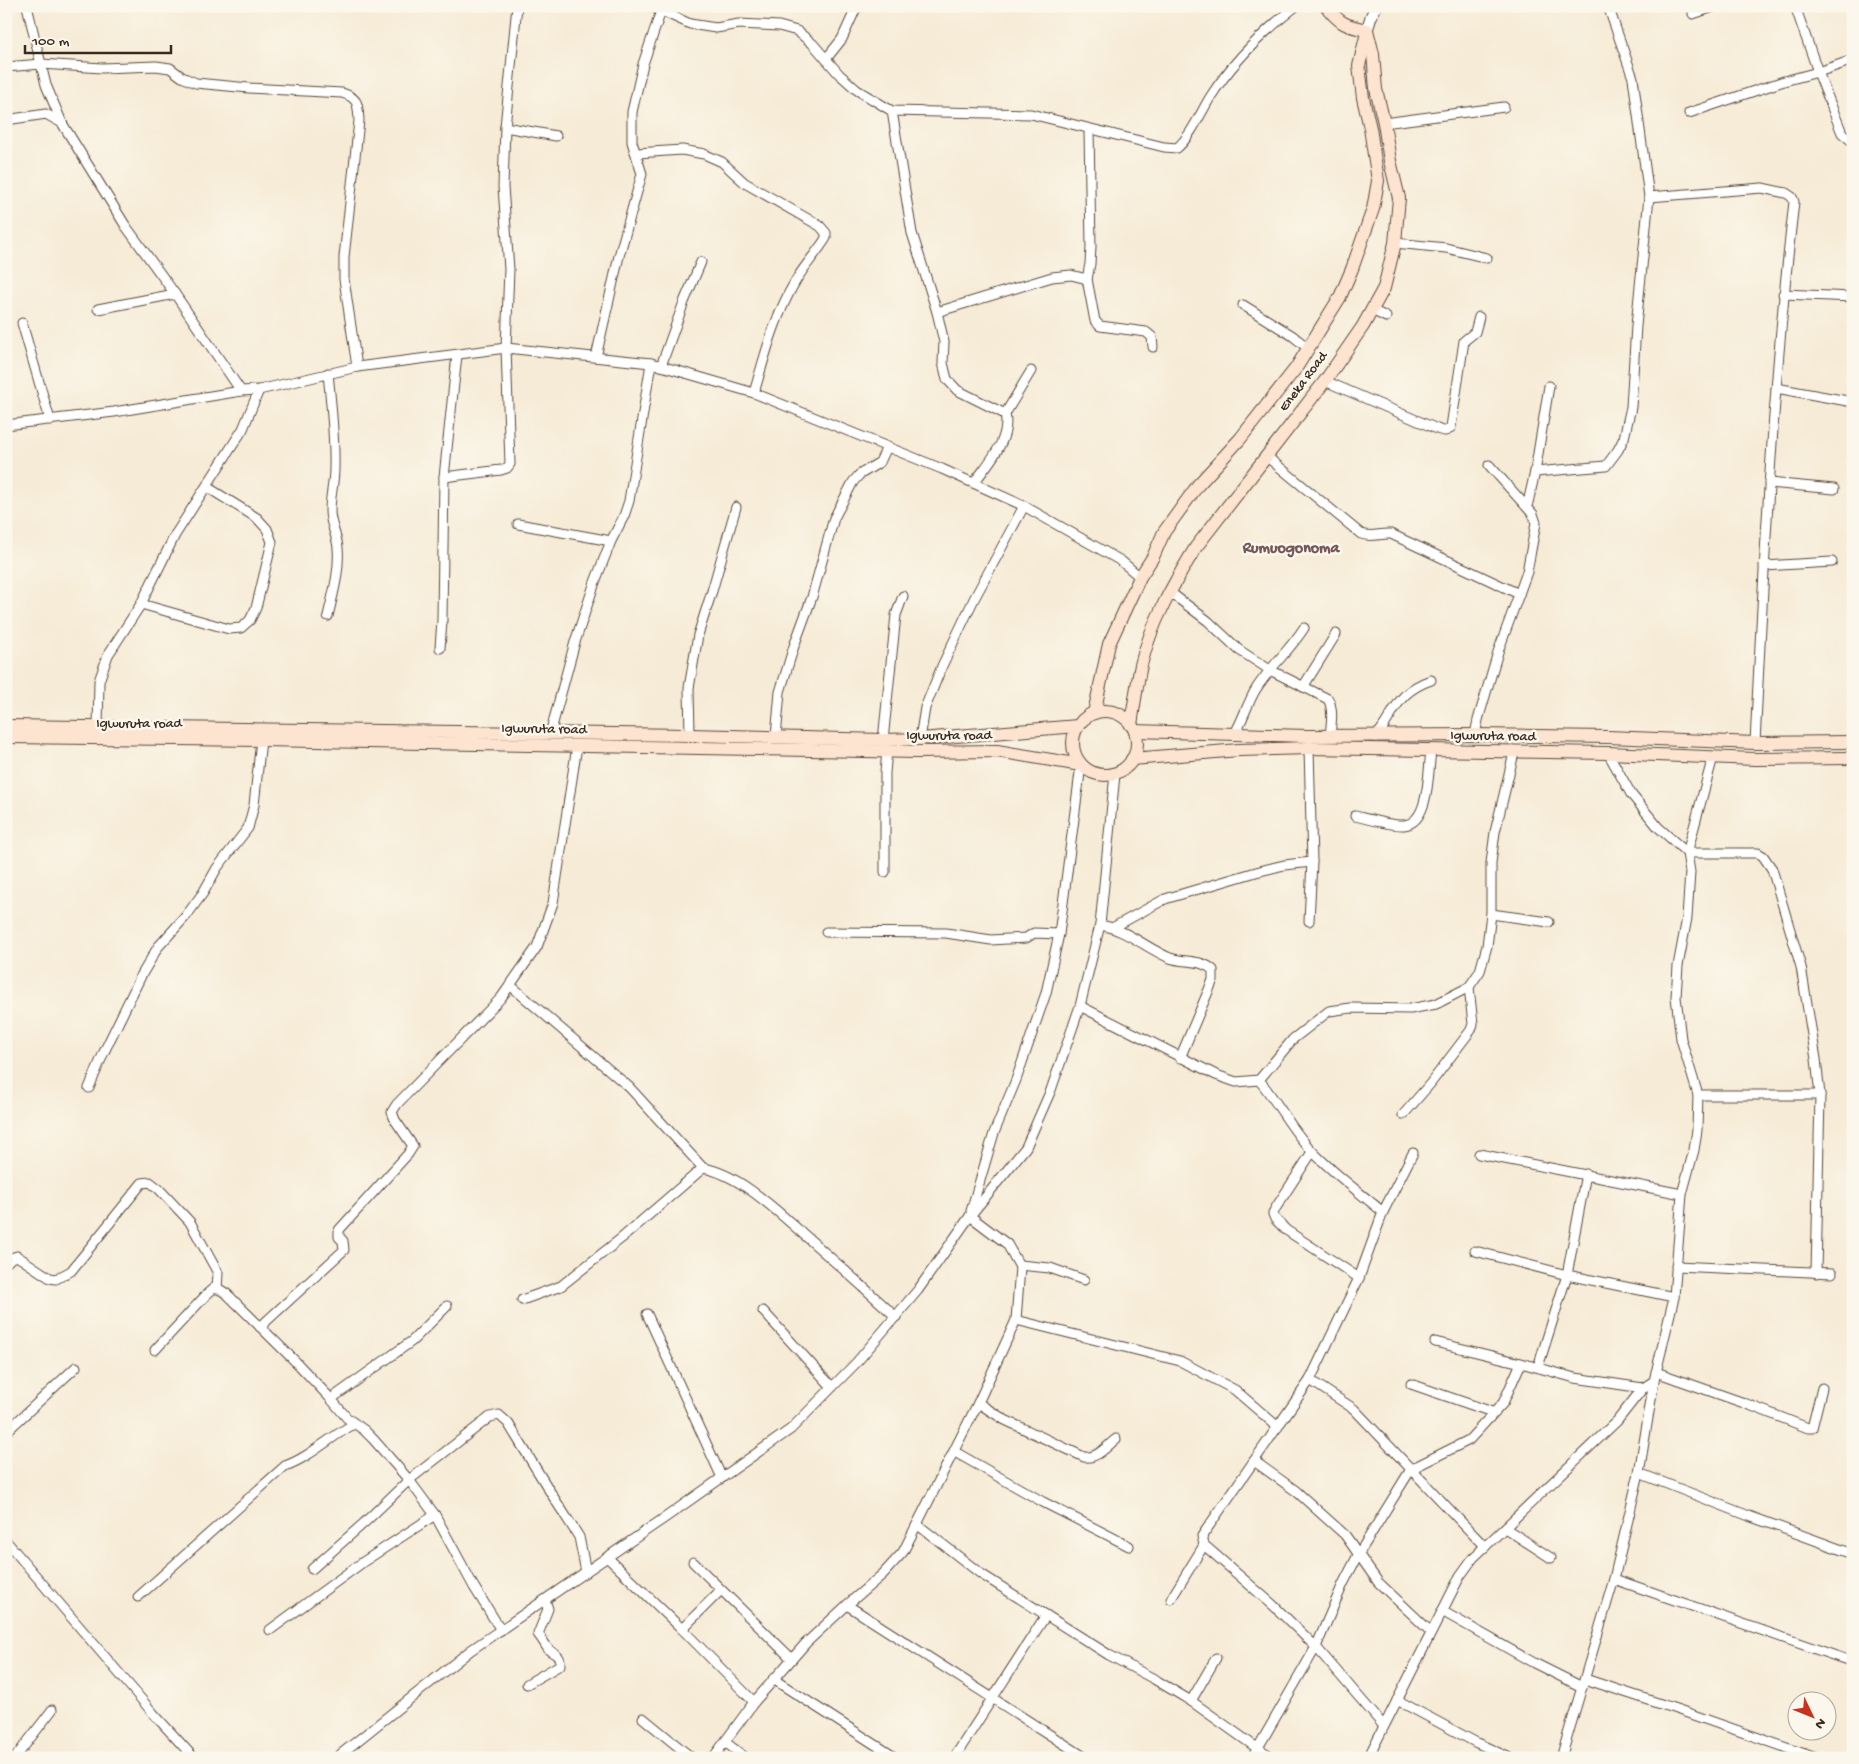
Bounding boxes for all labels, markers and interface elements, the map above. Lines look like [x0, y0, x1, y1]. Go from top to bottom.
scale bar [25, 22, 171, 54]
text: 100 m [31, 33, 70, 51]
street label: Eneka Road [1276, 347, 1333, 415]
district label: Rumuogonoma [1242, 540, 1340, 559]
street label: Igwuruta road [96, 716, 183, 733]
street label: Igwuruta road [501, 721, 589, 739]
street label: Igwuruta road [906, 728, 993, 745]
street label: Igwuruta road [1450, 728, 1538, 746]
north arrow [1786, 1692, 1836, 1742]
text: N [1810, 1714, 1829, 1732]

